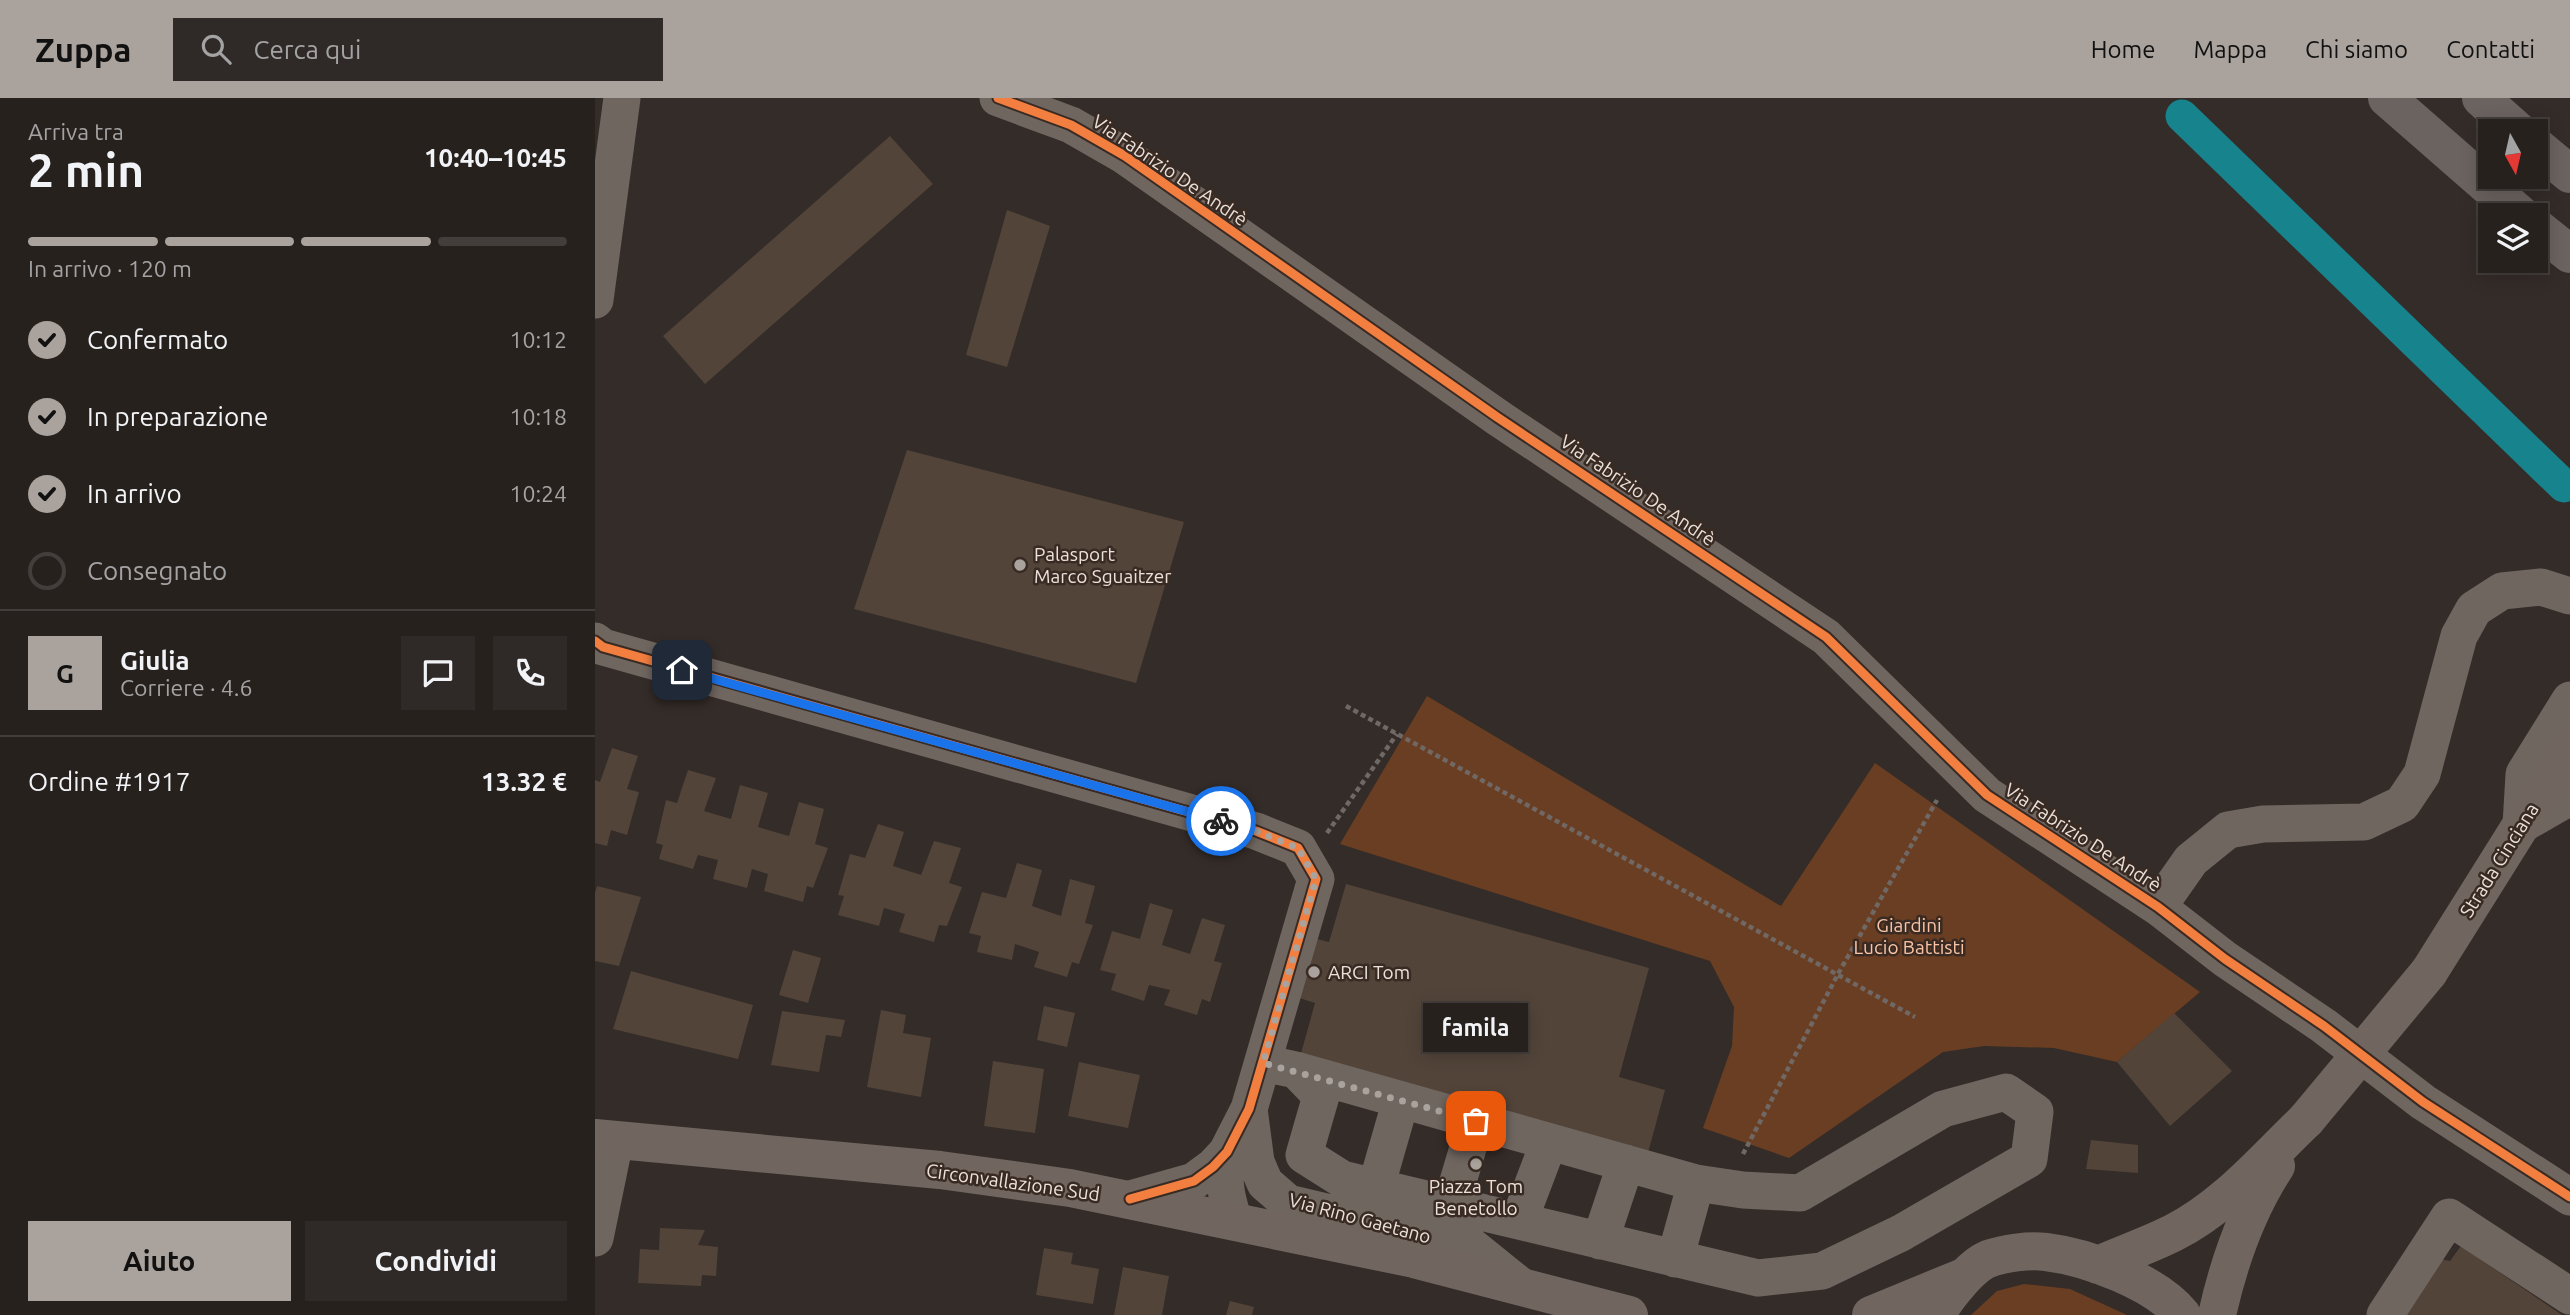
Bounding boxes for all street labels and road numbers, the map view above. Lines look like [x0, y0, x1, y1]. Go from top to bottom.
street label: Via Fabrizio De Andrè [1088, 110, 1252, 230]
street label: Via Fabrizio De Andrè [1556, 430, 1720, 550]
street label: Via Fabrizio De Andrè [2000, 778, 2166, 896]
street label: Strada Cinciana [2455, 799, 2543, 921]
street label: Circonvallazione Sud [925, 1159, 1101, 1205]
street label: Via Rino Gaetano [1287, 1188, 1433, 1248]

